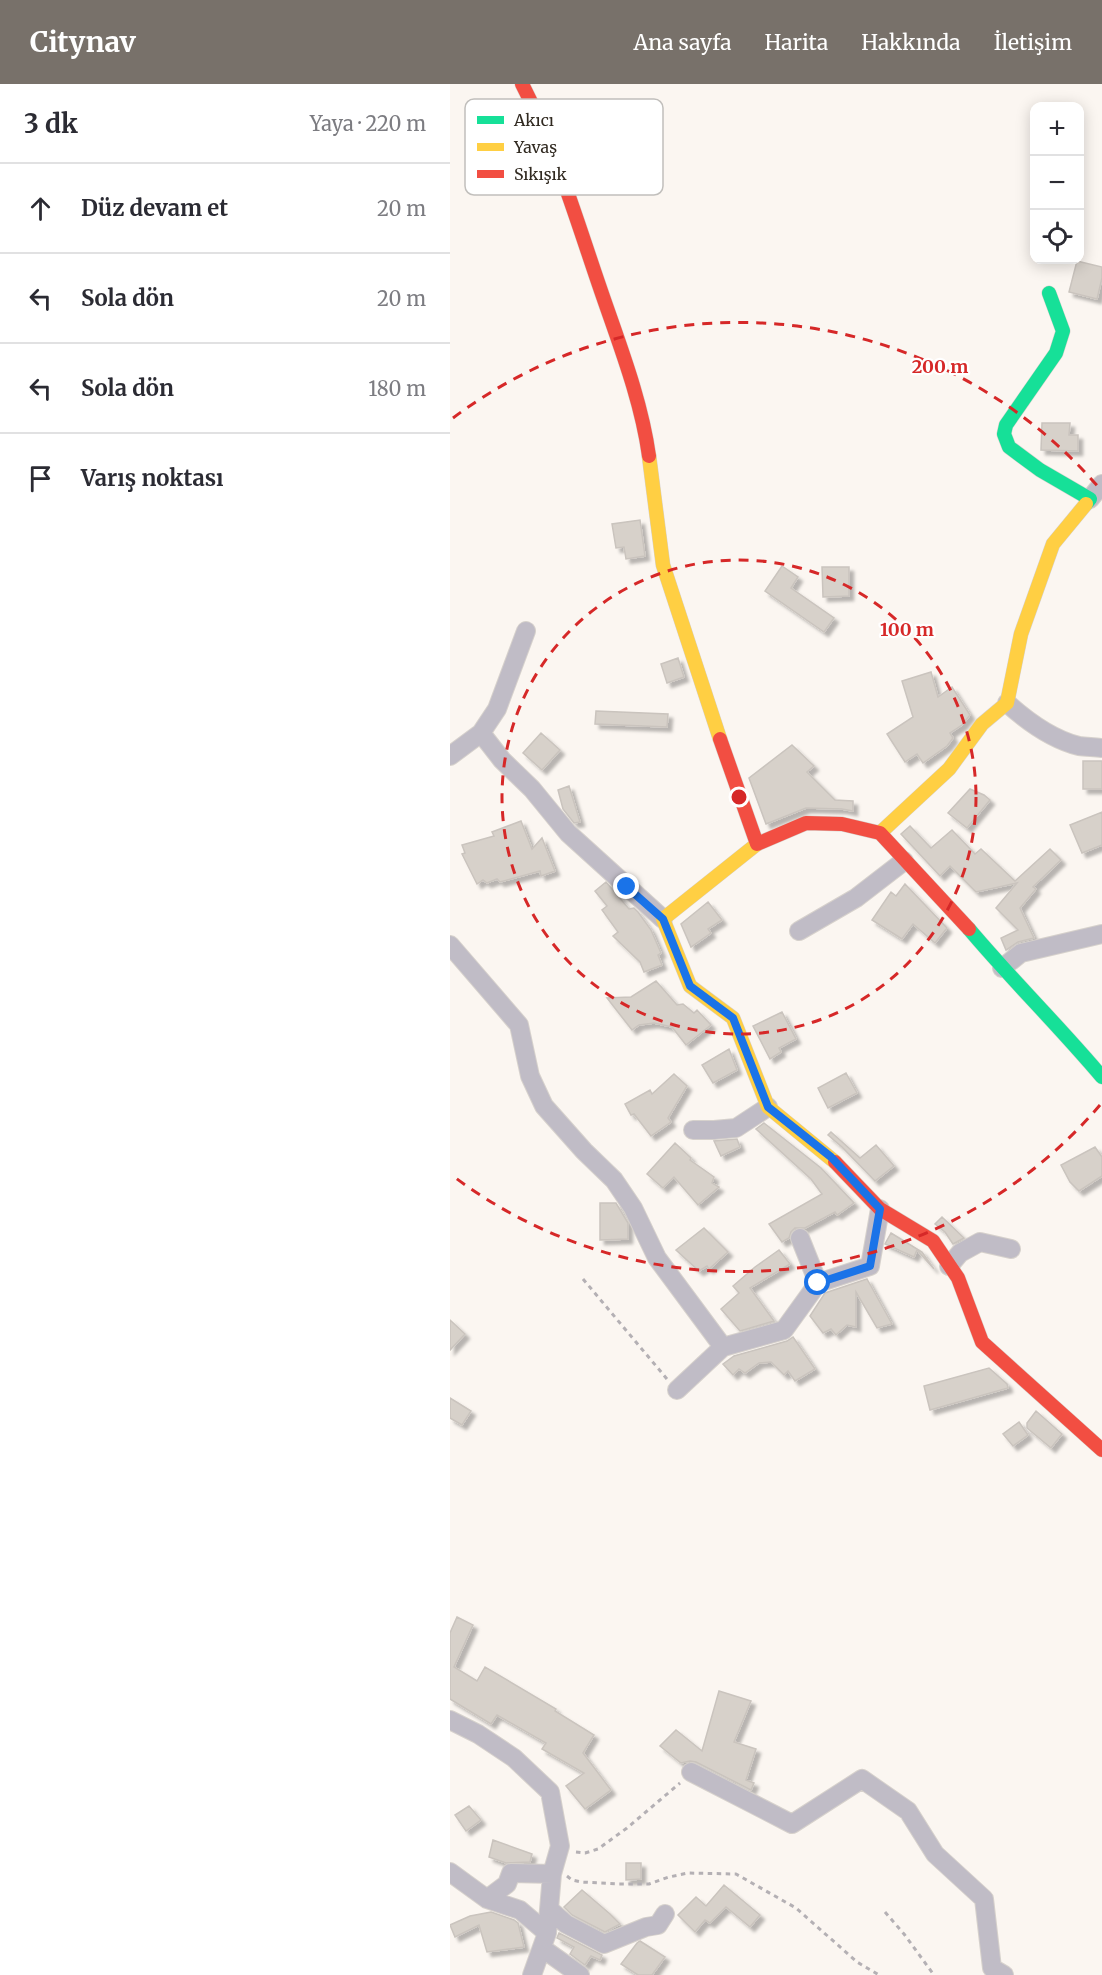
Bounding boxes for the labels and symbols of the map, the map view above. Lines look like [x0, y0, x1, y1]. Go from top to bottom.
legend [465, 99, 663, 195]
text: Akıcı [513, 110, 554, 130]
text: Yavaş [513, 137, 557, 157]
text: Sıkışık [514, 164, 568, 184]
text: 200 m [912, 355, 968, 378]
text: 100 m [880, 618, 934, 641]
centre of rings [729, 787, 749, 807]
route end [613, 873, 639, 899]
route start [804, 1269, 830, 1295]

